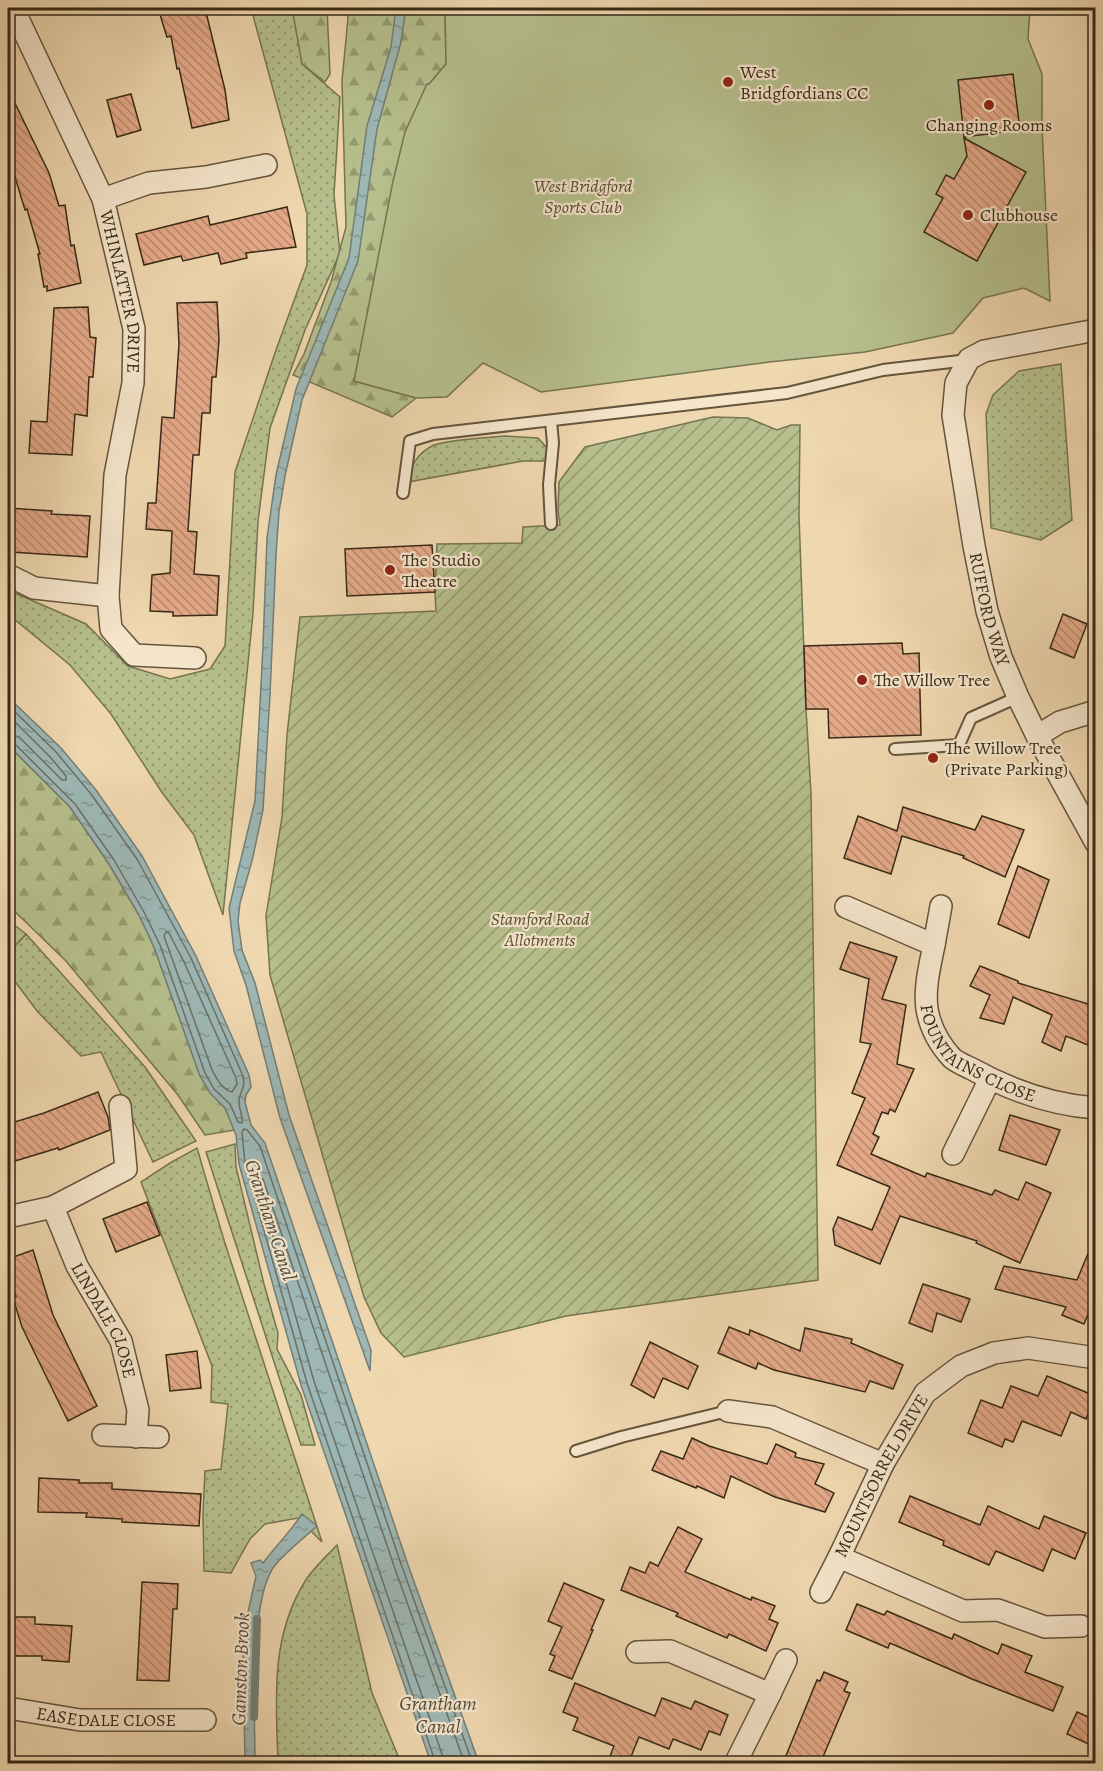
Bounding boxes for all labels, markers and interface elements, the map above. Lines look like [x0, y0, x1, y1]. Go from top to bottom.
place label: West Bridgfordians CC [739, 60, 868, 105]
marker: West Bridgfordians CC [721, 75, 735, 89]
marker: Changing Rooms [982, 98, 996, 112]
place label: Changing Rooms [926, 113, 1052, 137]
park label: West Bridgford Sports Club [534, 174, 633, 219]
place label: Clubhouse [980, 203, 1058, 227]
street label: WHINLATTER DRIVE [94, 207, 147, 374]
marker: Clubhouse [961, 208, 975, 222]
place label: The Studio Theatre [402, 548, 480, 593]
street label: RUFFORD WAY [964, 550, 1016, 671]
marker: The Studio Theatre [383, 563, 397, 577]
place label: The Willow Tree [874, 668, 990, 692]
marker: The Willow Tree [855, 673, 869, 687]
place label: The Willow Tree (Private Parking) [945, 736, 1068, 781]
marker: The Willow Tree (Private Parking) [926, 751, 940, 765]
park label: Stamford Road Allotments [491, 907, 590, 952]
street label: FOUNTAINS CLOSE [914, 1003, 1039, 1108]
water label: Grantham Canal [238, 1156, 303, 1284]
street label: LINDALE CLOSE [65, 1258, 142, 1381]
street label: MOUNTSORREL DRIVE [829, 1389, 934, 1561]
water label: Gamston Brook [225, 1612, 256, 1726]
water label: Grantham Canal [399, 1690, 477, 1740]
street label: EASEDALE CLOSE [34, 1701, 176, 1732]

